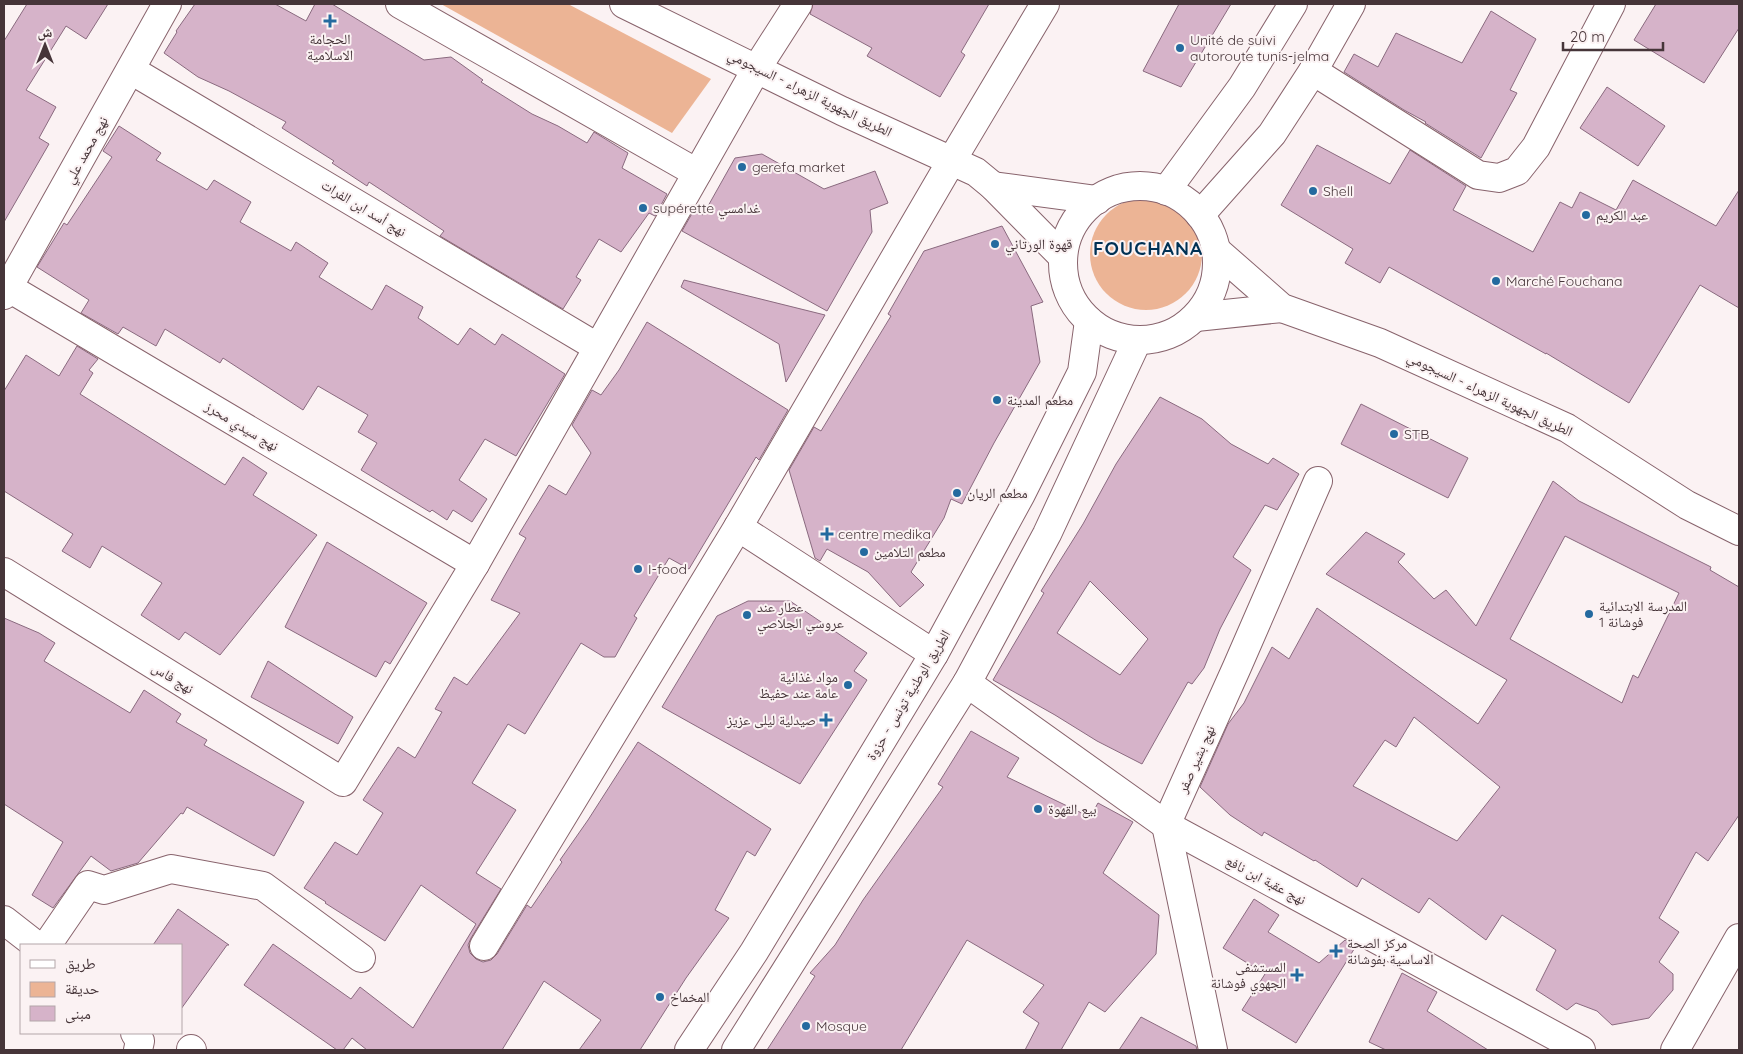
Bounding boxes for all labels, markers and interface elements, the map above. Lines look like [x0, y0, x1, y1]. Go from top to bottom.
marker: الحجامة الاسلامية [323, 14, 337, 28]
north arrow [20, 20, 70, 70]
scale bar [1563, 20, 1663, 52]
text: ش [38, 23, 53, 41]
text: 20 m [1570, 27, 1605, 46]
place label: الحجامة الاسلامية [307, 30, 353, 64]
place label: Unité de suivi autoroute tunis-jelma [1190, 31, 1329, 65]
marker: Unité de suivi autoroute tunis-jelma [1174, 42, 1186, 54]
street label: الطريق الجهوية الزهراء - السيجومي [724, 45, 895, 143]
street label: نهج محمد علي [60, 113, 114, 188]
place label: gerefa market [752, 158, 845, 176]
marker: gerefa market [736, 161, 748, 173]
street label: نهج أسد ابن الفرات [318, 176, 410, 241]
place label: Shell [1323, 182, 1353, 200]
marker: Shell [1307, 185, 1319, 197]
place label: supérette غدامسي [653, 199, 760, 220]
marker: supérette غدامسي [637, 202, 649, 214]
place label: عبد الكريم [1596, 206, 1648, 225]
marker: عبد الكريم [1580, 209, 1592, 221]
place label: قهوة الورتاني [1005, 235, 1072, 256]
district label: FOUCHANA [1093, 236, 1203, 260]
marker: قهوة الورتاني [989, 238, 1001, 250]
place label: Marché Fouchana [1506, 272, 1622, 290]
marker: Marché Fouchana [1490, 275, 1502, 287]
street label: الطريق الجهوية الزهراء - السيجومي [1403, 348, 1576, 443]
place label: مطعم المدينة [1007, 391, 1073, 410]
marker: مطعم المدينة [991, 394, 1003, 406]
street label: نهج سيدي محرز [200, 397, 282, 457]
place label: STB [1404, 425, 1429, 443]
marker: STB [1388, 428, 1400, 440]
place label: مطعم الريان [967, 484, 1028, 503]
marker: مطعم الريان [951, 487, 963, 499]
place label: centre medika [838, 525, 931, 543]
marker: centre medika [820, 527, 834, 541]
place label: مطعم التلامين [874, 543, 946, 562]
marker: مطعم التلامين [858, 546, 870, 558]
place label: I-food [648, 560, 687, 578]
marker: I-food [632, 563, 644, 575]
place label: المدرسة الابتدائية فوشانة 1 [1599, 597, 1687, 631]
place label: عطار عند عروسي الجلاصي [757, 598, 844, 635]
marker: المدرسة الابتدائية فوشانة 1 [1583, 608, 1595, 620]
marker: عطار عند عروسي الجلاصي [741, 609, 753, 621]
street label: الطريق الوطنية تونس - حزوة [862, 626, 955, 764]
street label: نهج فاس [148, 658, 197, 699]
place label: مواد غذائية عامة عند حفيظ [759, 668, 838, 702]
marker: مواد غذائية عامة عند حفيظ [842, 679, 854, 691]
place label: صيدلية ليلى عزيز [726, 711, 816, 729]
marker: صيدلية ليلى عزيز [820, 714, 832, 726]
street label: نهج بشير صفر [1173, 722, 1220, 797]
place label: بيع القهوة [1048, 800, 1097, 819]
marker: بيع القهوة [1032, 803, 1044, 815]
street label: نهج عقبة ابن نافع [1222, 851, 1309, 910]
place label: مركز الصحة الاساسية بفوشانة [1347, 934, 1434, 968]
legend [20, 944, 182, 1034]
marker: مركز الصحة الاساسية بفوشانة [1329, 944, 1343, 958]
text: طريق [65, 954, 96, 974]
place label: المستشفى الجهوي فوشانة [1211, 958, 1286, 995]
marker: المستشفى الجهوي فوشانة [1290, 968, 1304, 982]
text: حديقة [65, 979, 100, 998]
place label: المخماخ [670, 988, 710, 1007]
marker: المخماخ [654, 991, 666, 1003]
text: مبنى [65, 1004, 91, 1024]
place label: Mosque [816, 1017, 867, 1035]
marker: Mosque [800, 1020, 812, 1032]

